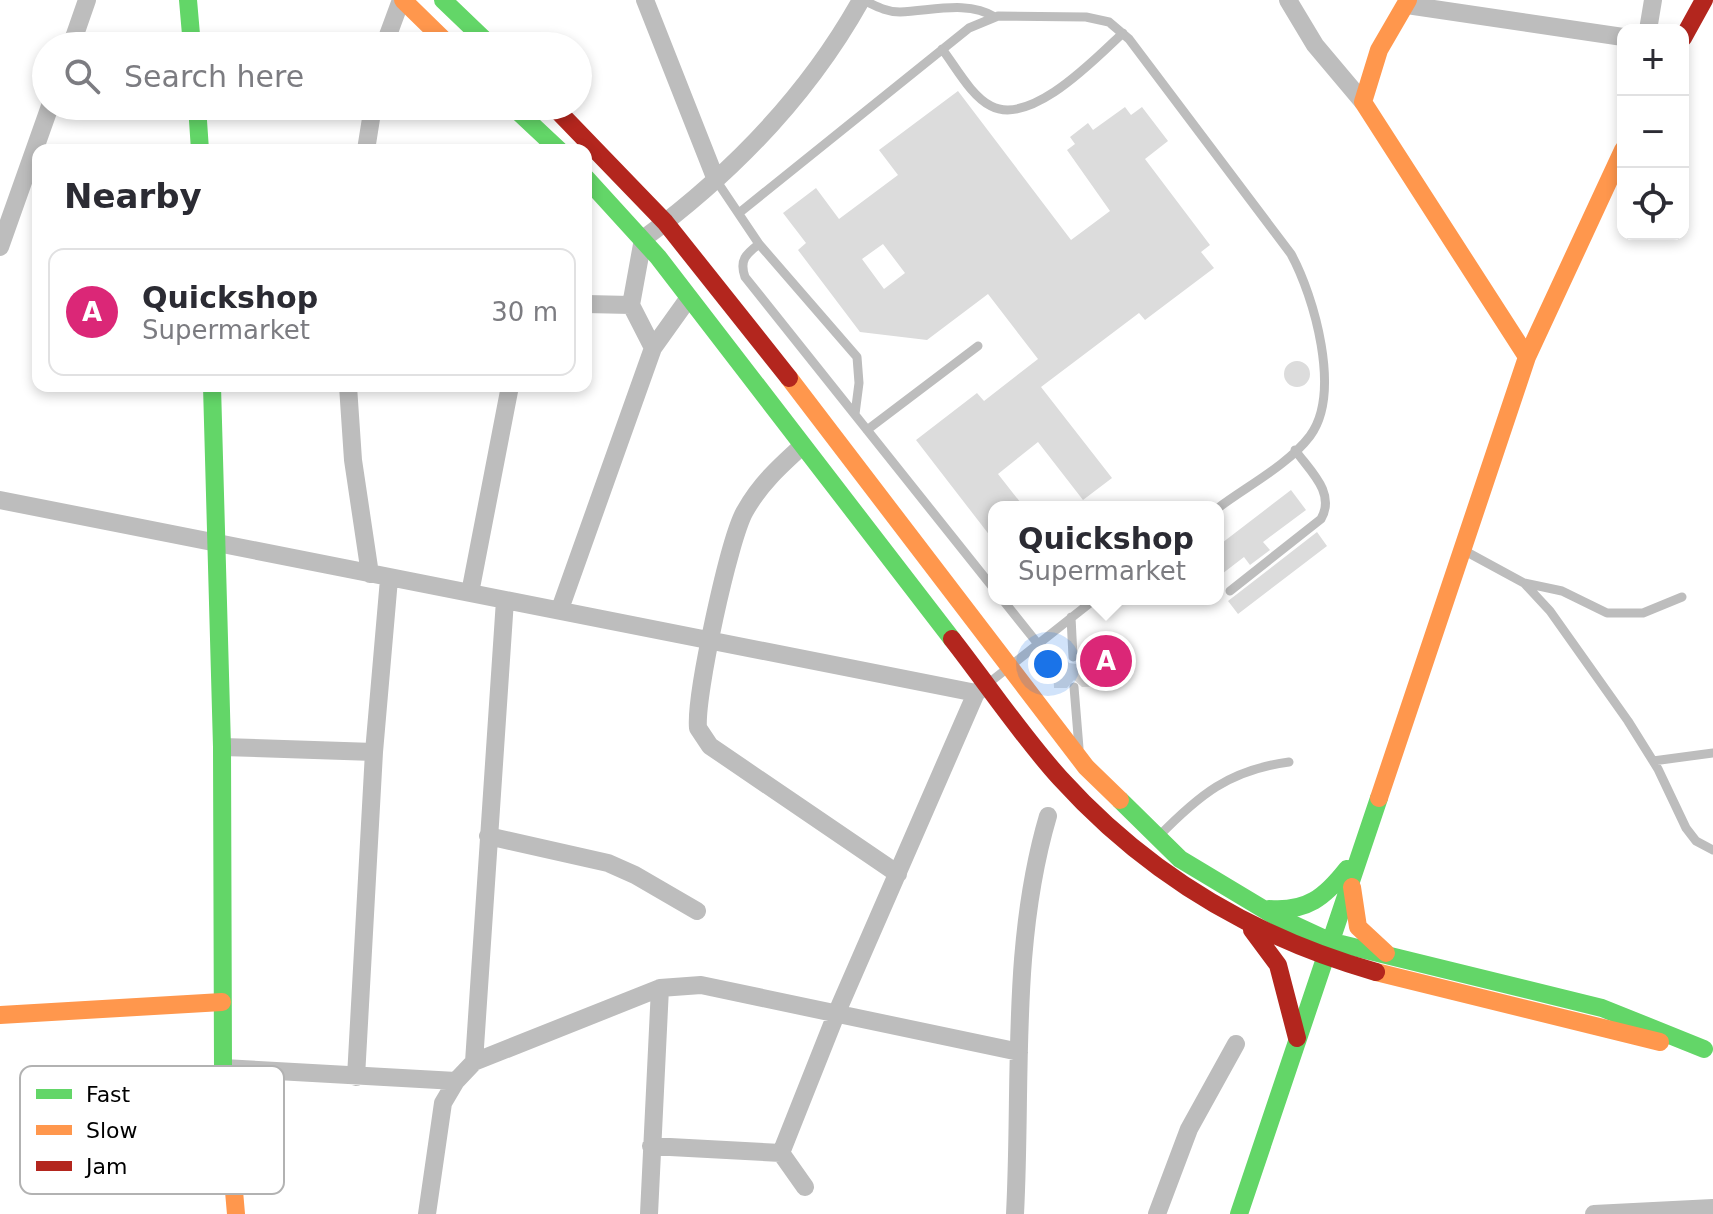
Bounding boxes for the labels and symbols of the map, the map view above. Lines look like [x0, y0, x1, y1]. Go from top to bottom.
pin: A [1080, 631, 1132, 691]
your location [1028, 644, 1068, 684]
legend [20, 1066, 284, 1194]
text: Fast [86, 1082, 131, 1107]
text: Slow [86, 1118, 138, 1143]
text: Jam [84, 1154, 127, 1179]

